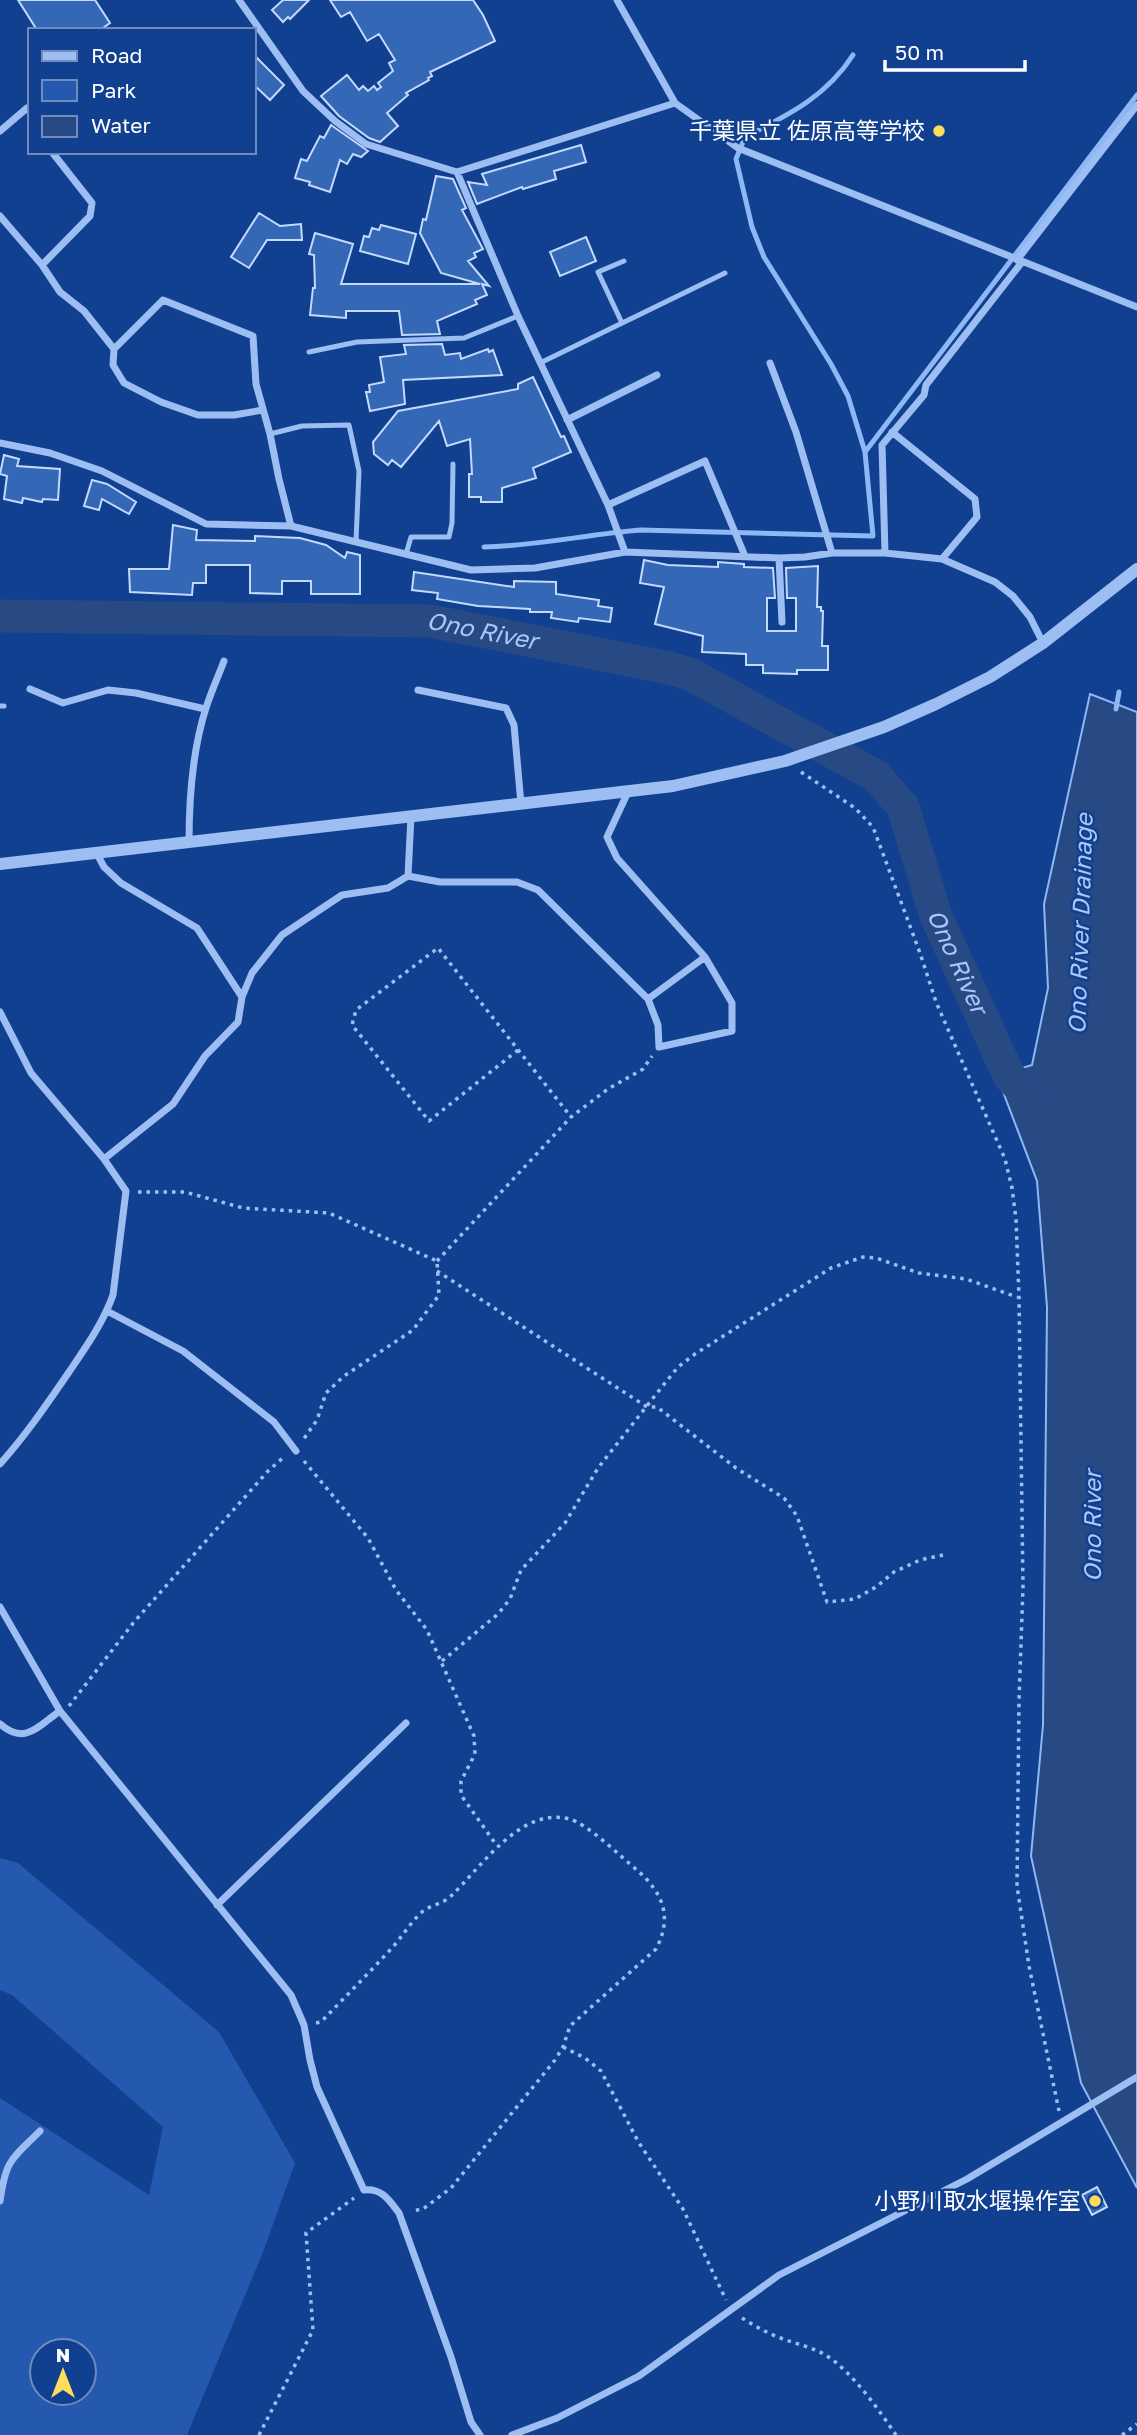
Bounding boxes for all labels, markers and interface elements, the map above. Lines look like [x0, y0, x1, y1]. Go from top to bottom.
legend [28, 28, 256, 154]
scale bar [885, 28, 1025, 72]
text: 50 m [895, 39, 944, 65]
text: Road [91, 42, 142, 68]
text: Park [91, 77, 137, 103]
text: Water [91, 112, 151, 138]
place label: 千葉県立 佐原高等学校 [689, 116, 925, 144]
marker: 千葉県立 佐原高等学校 [931, 123, 947, 139]
water label: Ono River [425, 605, 544, 655]
water label: Ono River Drainage [1061, 811, 1099, 1035]
water label: Ono River [922, 904, 996, 1022]
water label: Ono River [1077, 1466, 1106, 1582]
place label: 小野川取水堰操作室 [874, 2186, 1081, 2214]
marker: 小野川取水堰操作室 [1087, 2193, 1103, 2209]
north arrow [28, 2337, 98, 2407]
text: N [56, 2343, 70, 2366]

